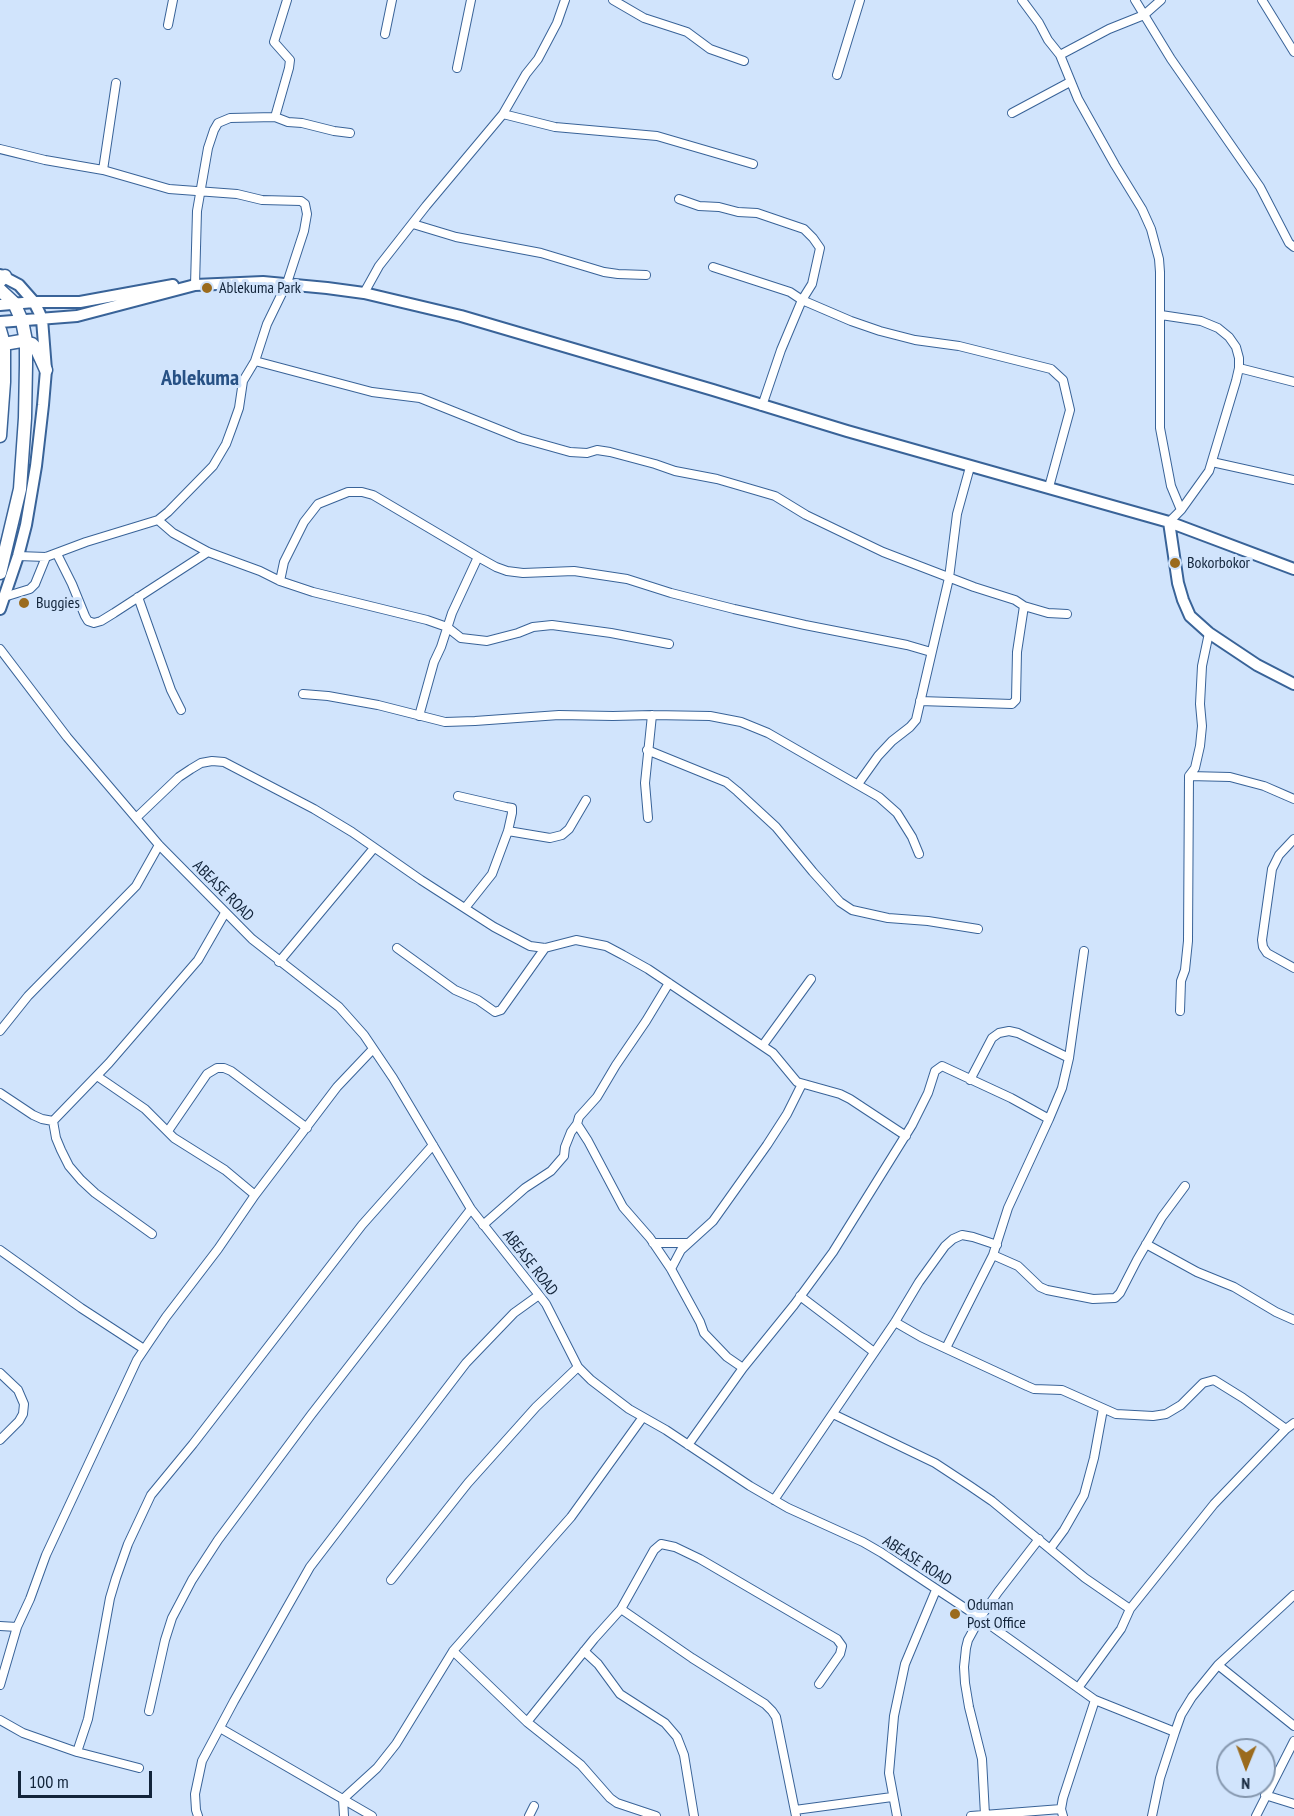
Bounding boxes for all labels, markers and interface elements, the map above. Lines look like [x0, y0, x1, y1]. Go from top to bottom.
place label: Ablekuma Park [219, 278, 301, 298]
marker: Ablekuma Park [200, 281, 214, 295]
district label: Ablekuma [161, 366, 239, 392]
place label: Bokorbokor [1187, 553, 1250, 573]
marker: Bokorbokor [1168, 556, 1182, 570]
place label: Buggies [36, 593, 80, 613]
marker: Buggies [17, 596, 31, 610]
street label: ABEASE ROAD [189, 857, 257, 925]
street label: ABEASE ROAD [498, 1226, 562, 1300]
street label: ABEASE ROAD [879, 1532, 955, 1590]
place label: Oduman Post Office [967, 1595, 1026, 1633]
marker: Oduman Post Office [948, 1607, 962, 1621]
north arrow [1216, 1738, 1276, 1798]
scale bar [21, 1759, 154, 1797]
text: 100 m [29, 1770, 69, 1793]
text: N [1241, 1774, 1250, 1794]

